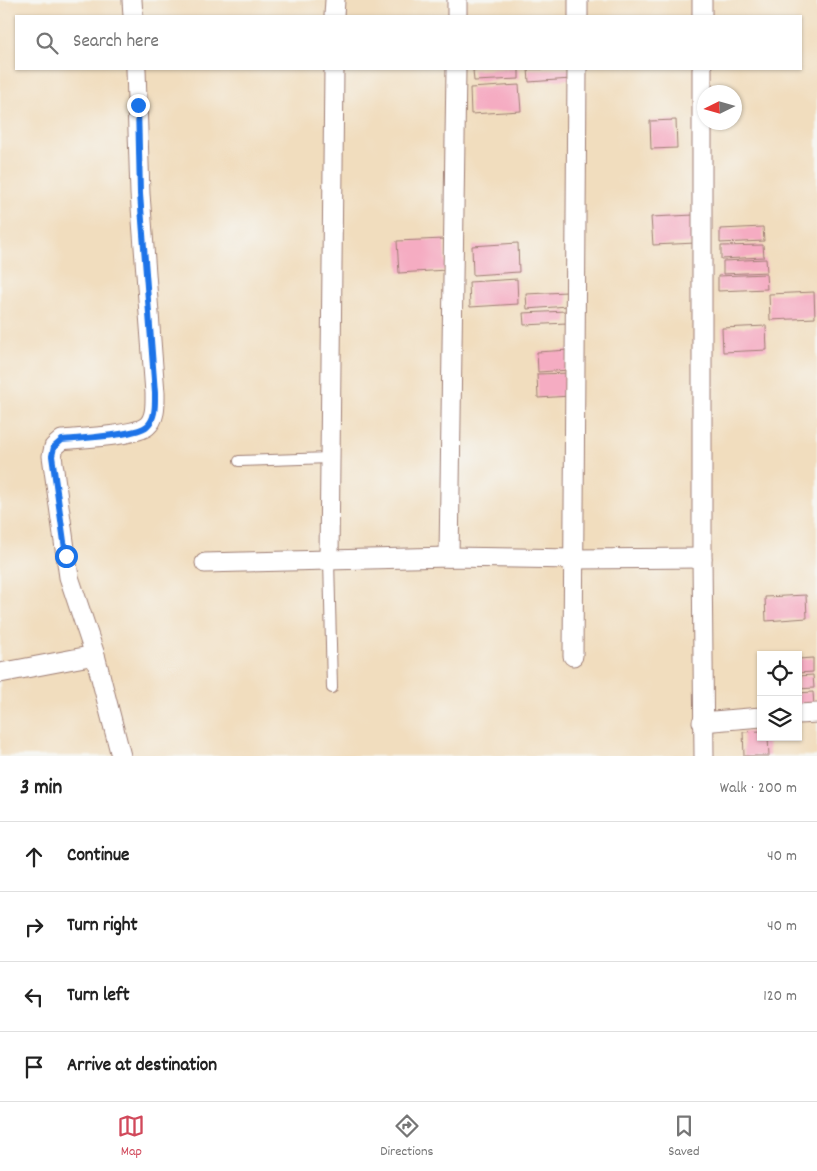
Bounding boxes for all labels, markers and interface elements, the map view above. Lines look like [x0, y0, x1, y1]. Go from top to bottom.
search box [15, 15, 802, 70]
icon: search [33, 29, 61, 57]
text: Search here [73, 29, 159, 56]
north arrow [697, 85, 742, 130]
route end [127, 94, 150, 117]
route start [55, 545, 78, 568]
map controls [757, 651, 802, 741]
button: locate [757, 651, 802, 696]
button: layers [757, 696, 802, 741]
text: 3 min [20, 774, 62, 804]
text: Walk · 200 m [720, 777, 797, 800]
icon: ahead [20, 843, 48, 871]
text: Continue [67, 843, 129, 870]
text: 40 m [767, 845, 797, 868]
icon: right [20, 913, 48, 941]
text: Turn right [67, 913, 138, 940]
text: 40 m [767, 915, 797, 938]
icon: left [20, 983, 48, 1011]
text: Turn left [67, 983, 130, 1010]
text: 120 m [763, 985, 797, 1008]
icon: arrive [20, 1053, 48, 1081]
text: Arrive at destination [67, 1053, 217, 1080]
tab: Map [117, 1112, 145, 1162]
tab: Directions [380, 1112, 433, 1162]
tab: Saved [668, 1112, 700, 1162]

